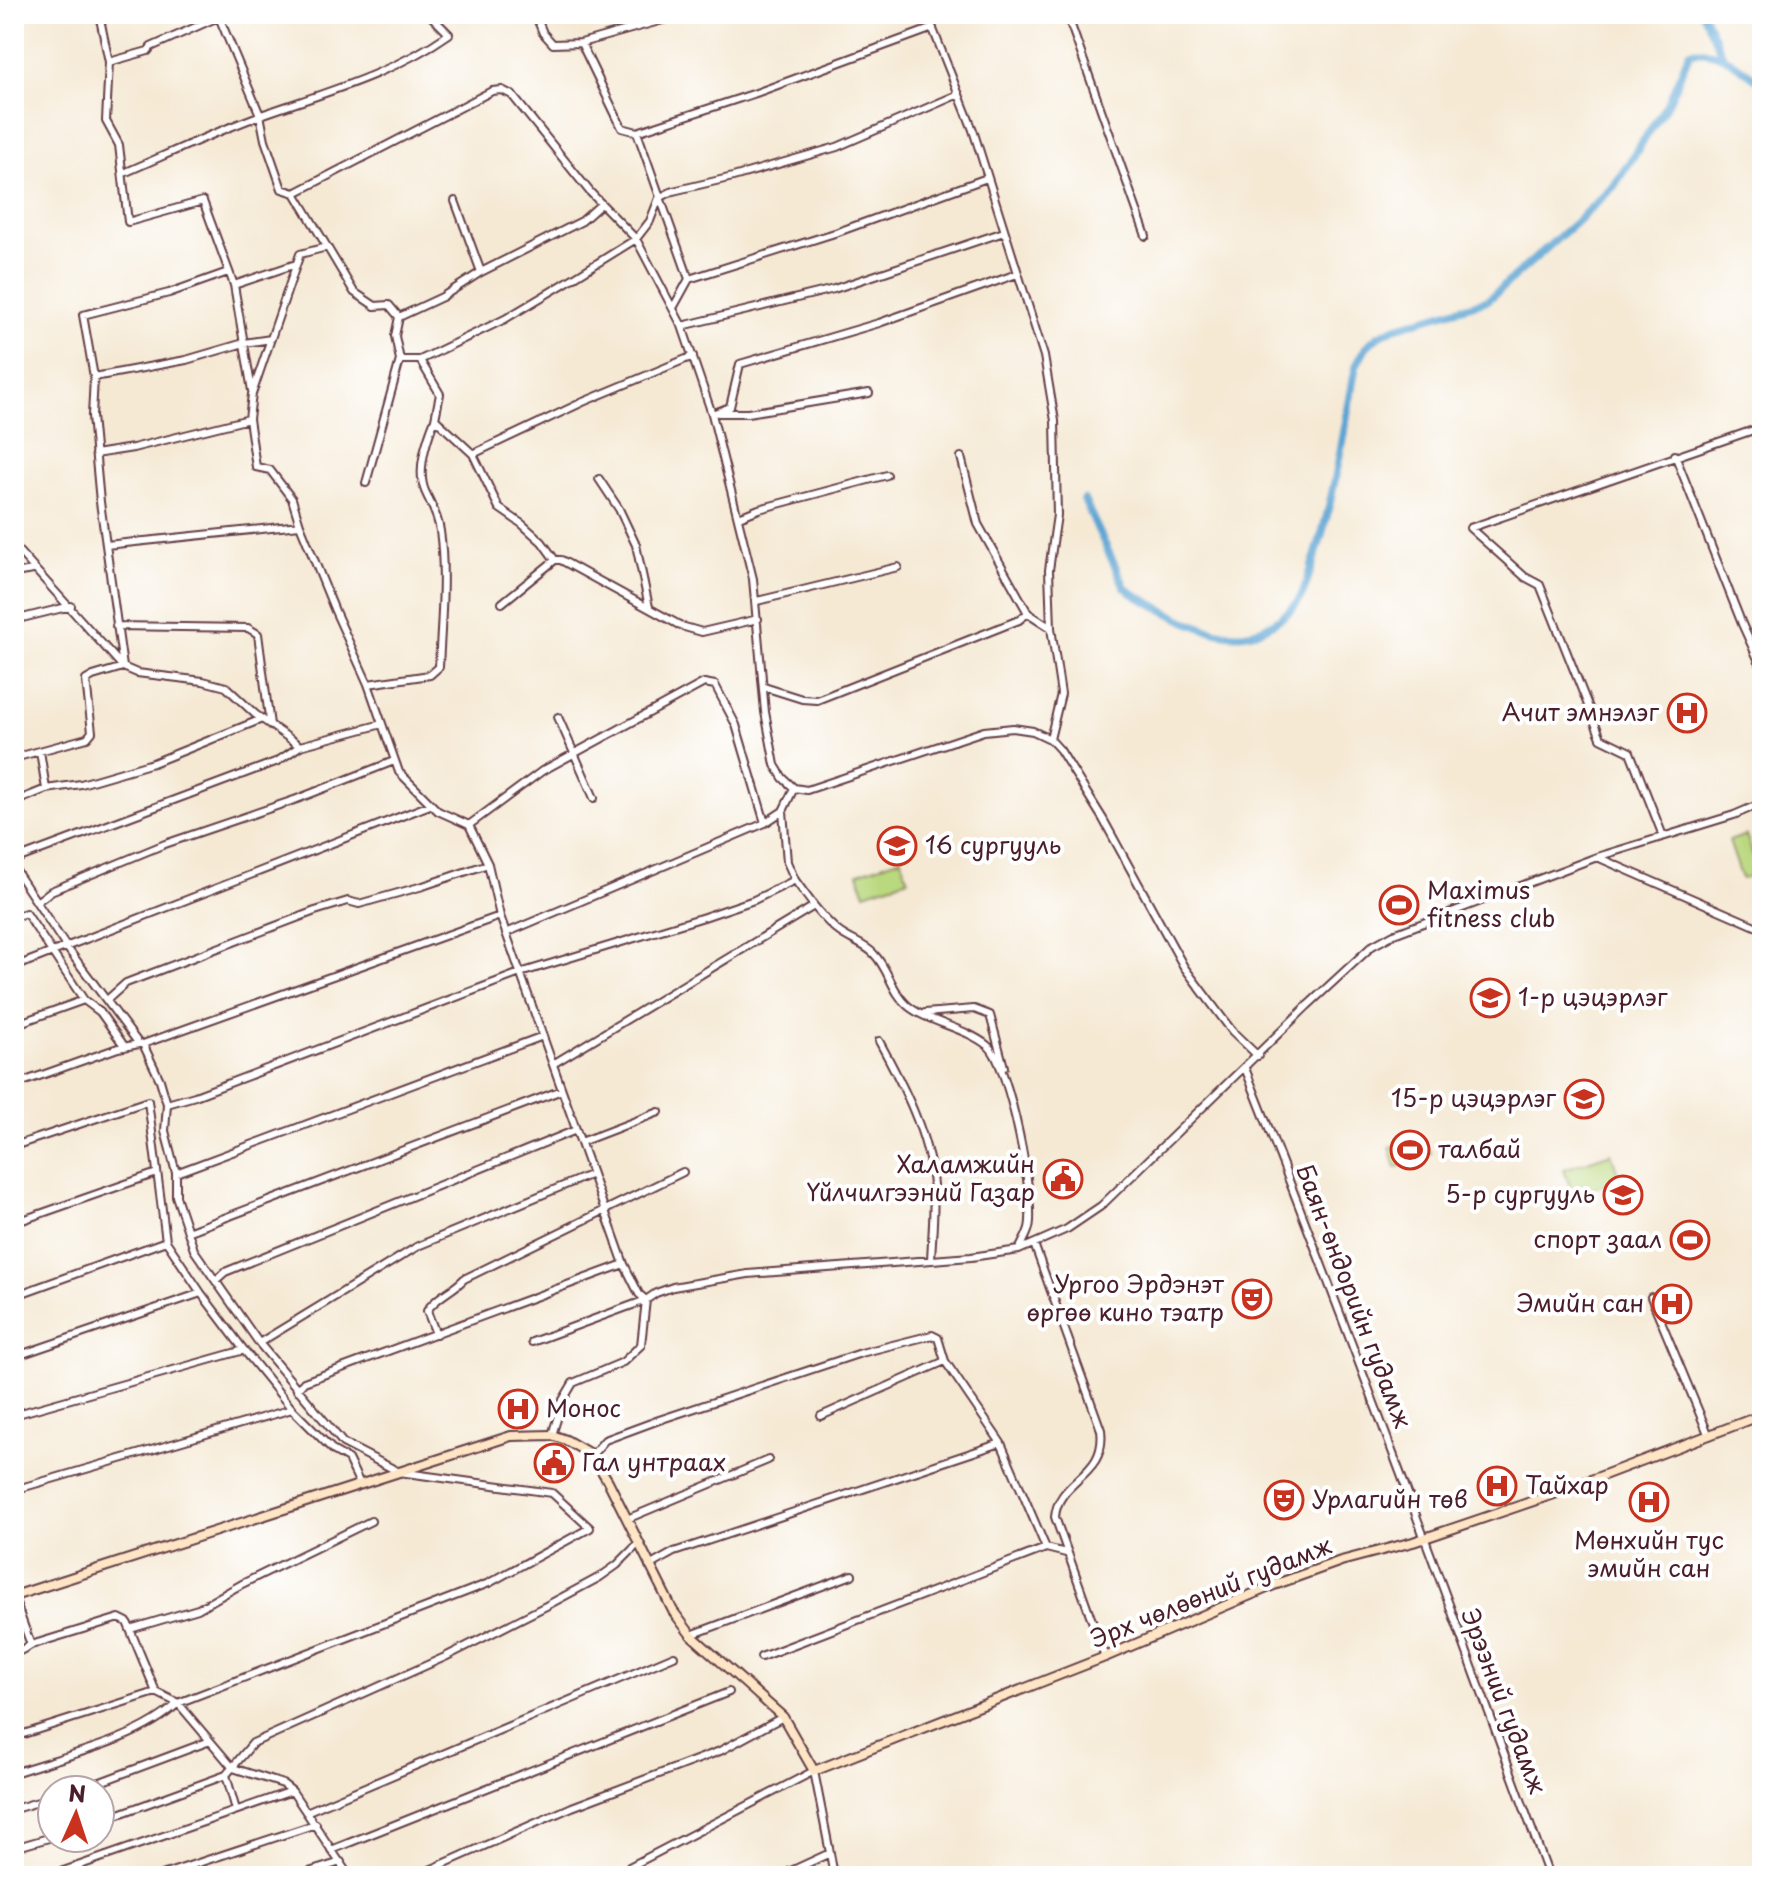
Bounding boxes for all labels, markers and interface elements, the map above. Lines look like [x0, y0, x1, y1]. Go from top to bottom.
hospital icon: Ачит эмнэлэг [1666, 692, 1708, 734]
place label: Ачит эмнэлэг [1502, 693, 1659, 729]
school or university icon: 16 сургууль [876, 825, 918, 867]
place label: 16 сургууль [925, 826, 1061, 862]
place label: Maximus fitness club [1427, 871, 1555, 935]
sports icon: Maximus fitness club [1378, 884, 1420, 926]
school or university icon: 1-р цэцэрлэг [1469, 977, 1511, 1019]
place label: 1-р цэцэрлэг [1518, 978, 1668, 1014]
school or university icon: 15-р цэцэрлэг [1563, 1078, 1605, 1120]
place label: 15-р цэцэрлэг [1391, 1079, 1556, 1115]
sports icon: талбай [1389, 1129, 1431, 1171]
place label: талбай [1438, 1130, 1521, 1166]
place label: Халамжийн Үйлчилгээний Газар [806, 1145, 1035, 1209]
public building icon: Халамжийн Үйлчилгээний Газар [1042, 1158, 1084, 1200]
street label: Баян-өндорийн гудамж [1288, 1158, 1422, 1433]
school or university icon: 5-р сургууль [1602, 1174, 1644, 1216]
place label: 5-р сургууль [1445, 1175, 1595, 1211]
sports icon: спорт заал [1669, 1219, 1711, 1261]
place label: спорт заал [1534, 1220, 1662, 1256]
place label: Ургоо Эрдэнэт өргөө кино тэатр [1026, 1265, 1224, 1329]
theatre icon: Ургоо Эрдэнэт өргөө кино тэатр [1231, 1278, 1273, 1320]
hospital icon: Эмийн сан [1651, 1283, 1693, 1325]
place label: Эмийн сан [1517, 1284, 1644, 1320]
hospital icon: Монос [497, 1388, 539, 1430]
place label: Монос [546, 1389, 621, 1425]
public building icon: Гал унтраах [533, 1442, 575, 1484]
place label: Гал унтраах [582, 1443, 726, 1479]
hospital icon: Тайхар [1476, 1465, 1518, 1507]
place label: Тайхар [1525, 1466, 1609, 1502]
theatre icon: Урлагийн төв [1263, 1479, 1305, 1521]
place label: Урлагийн төв [1312, 1480, 1468, 1516]
hospital icon: Мөнхийн тус эмийн сан [1628, 1481, 1670, 1523]
place label: Мөнхийн тус эмийн сан [1574, 1521, 1724, 1585]
street label: Эрх чөлөөний гудамж [1084, 1526, 1337, 1656]
street label: Эрээний гудамж [1453, 1603, 1557, 1799]
north arrow [36, 1774, 116, 1854]
text: N [68, 1776, 87, 1809]

